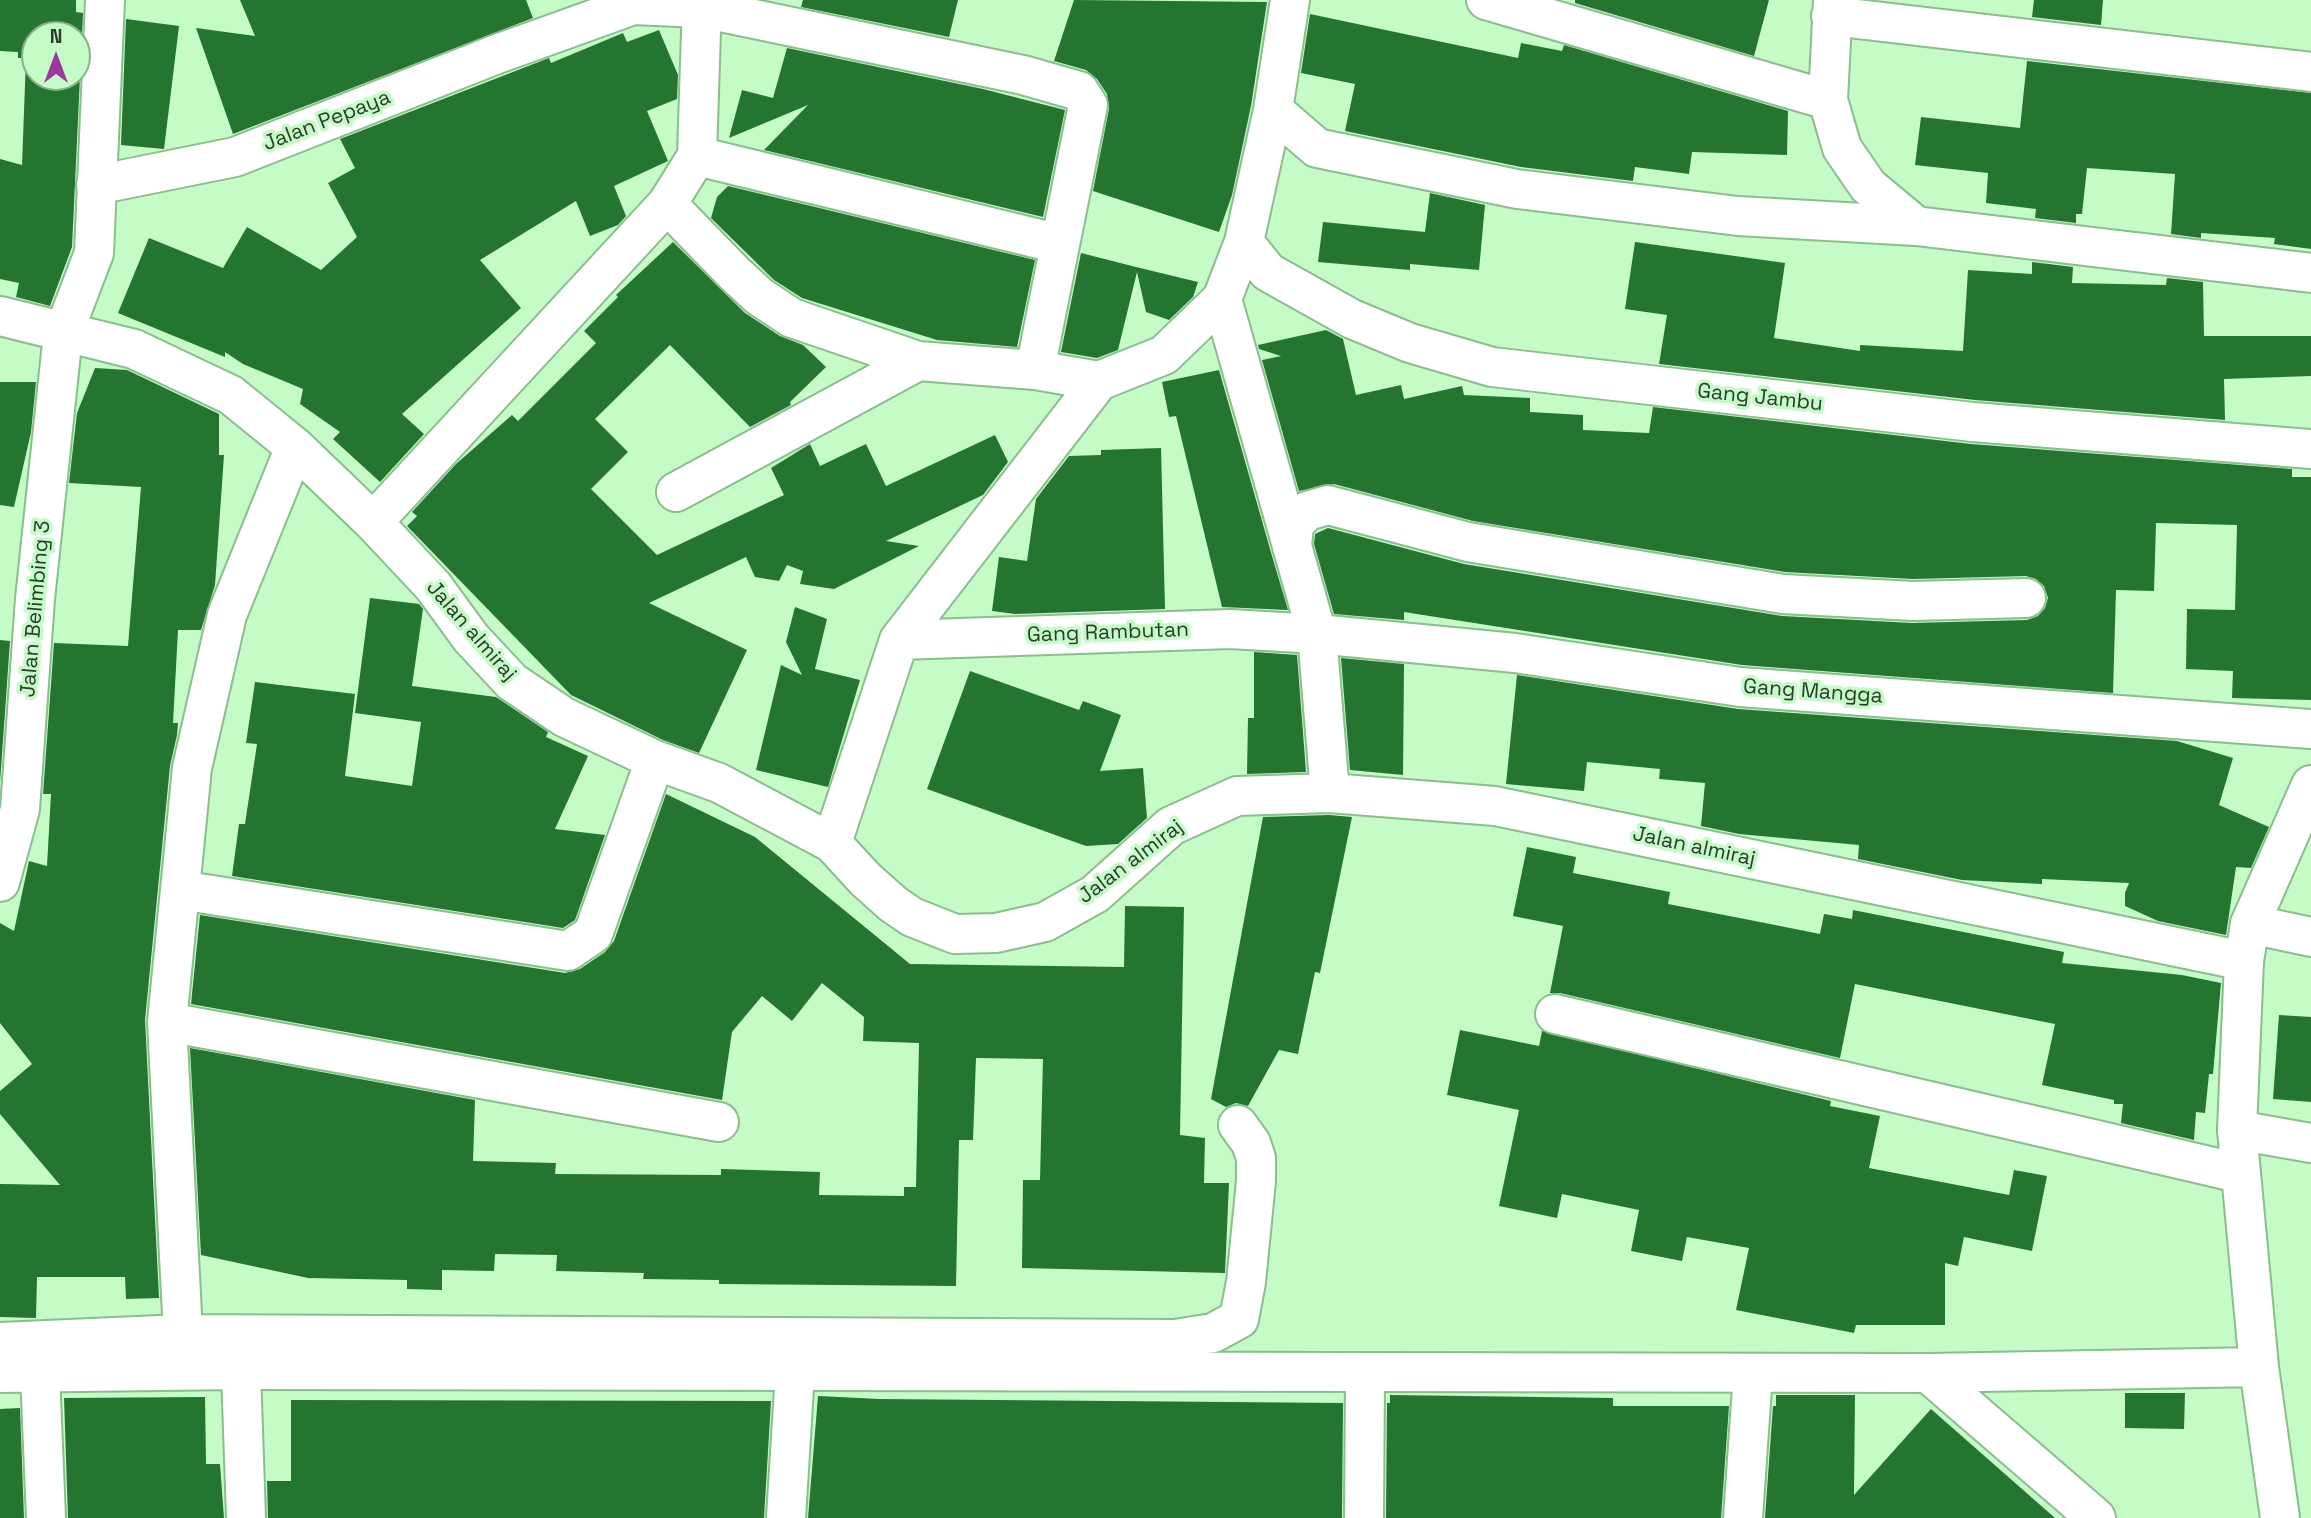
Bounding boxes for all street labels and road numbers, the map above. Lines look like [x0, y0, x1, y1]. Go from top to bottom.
street label: Jalan Pepaya [260, 85, 394, 157]
street label: Gang Jambu [1696, 379, 1824, 417]
street label: Jalan Belimbing 3 [16, 520, 56, 698]
street label: Jalan almiraj [421, 576, 521, 686]
street label: Gang Rambutan [1027, 618, 1189, 648]
street label: Gang Mangga [1742, 675, 1884, 709]
street label: Jalan almiraj [1074, 814, 1188, 910]
street label: Jalan almiraj [1630, 822, 1758, 872]

